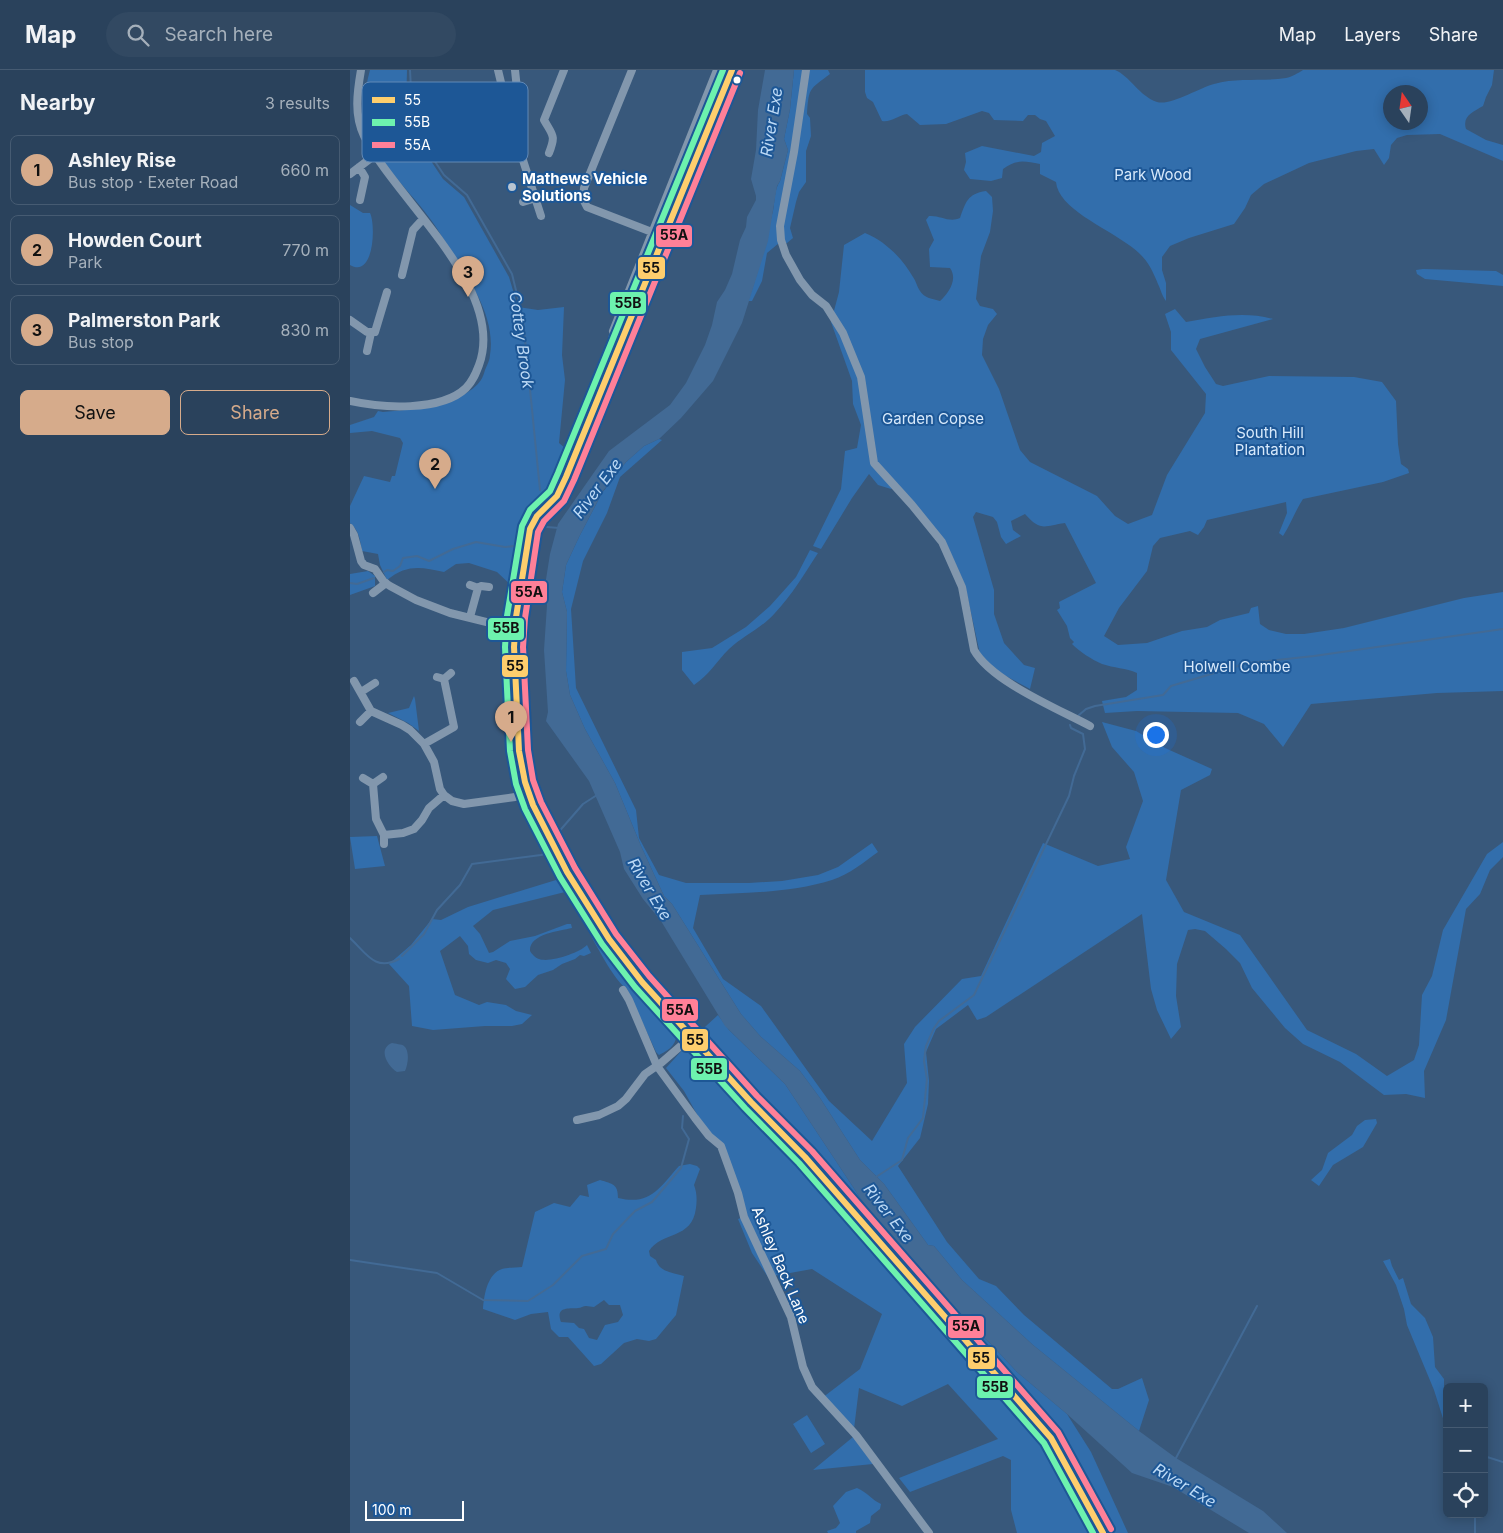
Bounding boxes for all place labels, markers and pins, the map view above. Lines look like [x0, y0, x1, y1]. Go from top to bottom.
unlabelled marker [732, 75, 742, 85]
place label: Mathews Vehicle Solutions [522, 169, 647, 205]
marker: Mathews Vehicle Solutions [506, 181, 518, 193]
pin: 3 [452, 256, 484, 297]
pin: 2 [419, 448, 451, 489]
pin: 1 [495, 701, 527, 742]

